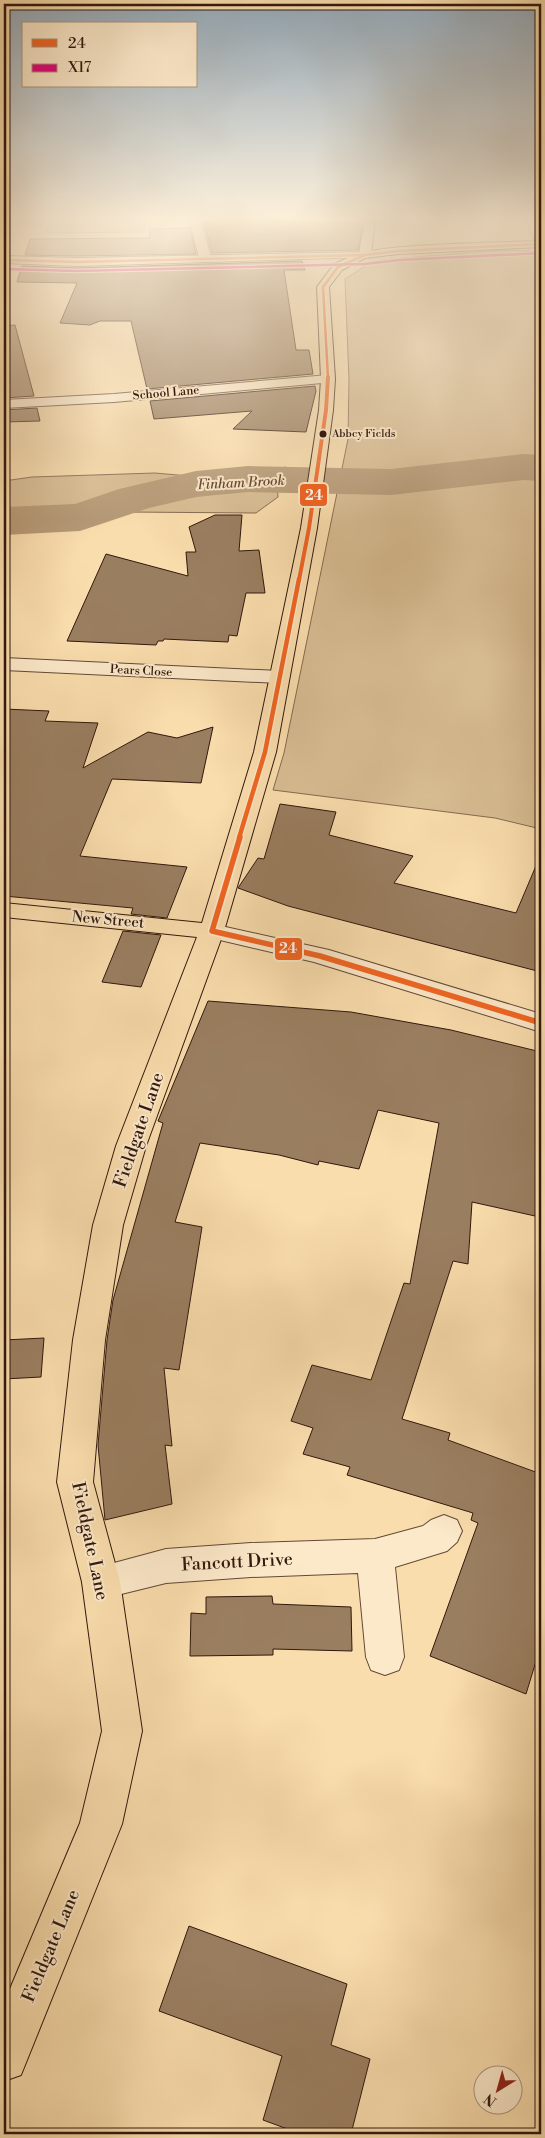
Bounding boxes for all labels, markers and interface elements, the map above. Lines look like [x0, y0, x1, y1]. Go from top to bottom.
legend [22, 22, 198, 88]
text: 24 [68, 34, 86, 53]
text: X17 [67, 58, 92, 77]
street label: School Lane [132, 383, 200, 403]
place label: Abbey Fields [331, 427, 396, 441]
marker: Abbey Fields [318, 429, 328, 439]
water label: Finham Brook [197, 472, 285, 494]
line badge: 24 [299, 483, 328, 507]
text: 24 [305, 487, 323, 505]
street label: Pears Close [109, 662, 173, 680]
street label: New Street [71, 907, 146, 933]
line badge: 24 [274, 937, 303, 961]
text: 24 [279, 940, 297, 958]
street label: Fieldgate Lane [109, 1069, 169, 1191]
street label: Fieldgate Lane [66, 1480, 114, 1602]
street label: Fancott Drive [181, 1548, 293, 1576]
street label: Fieldgate Lane [17, 1886, 85, 2006]
north arrow [472, 2066, 522, 2116]
text: N [481, 2089, 501, 2110]

